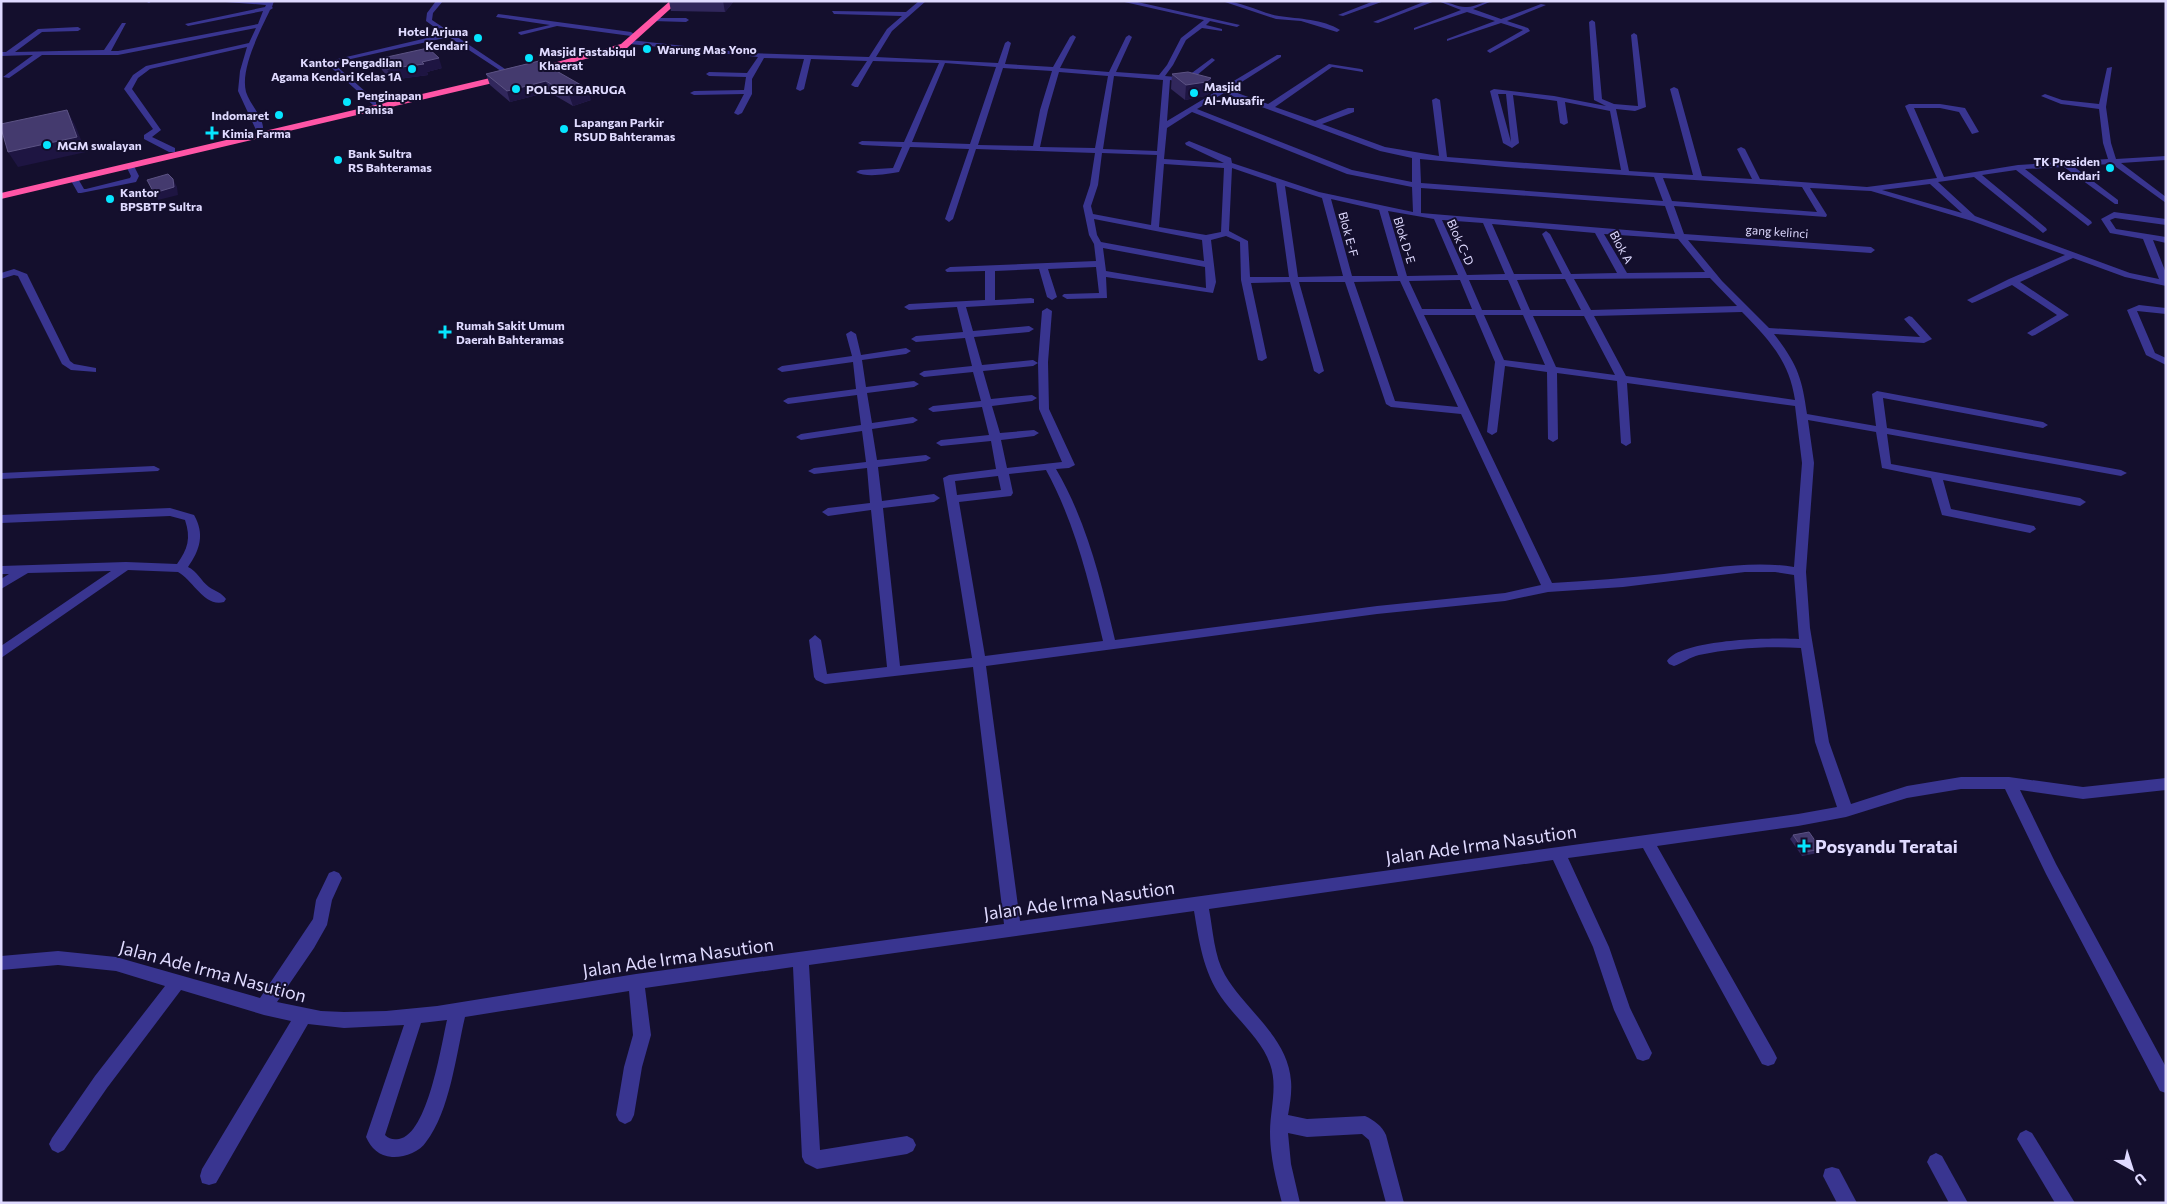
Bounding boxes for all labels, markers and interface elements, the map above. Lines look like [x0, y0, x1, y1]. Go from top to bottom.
place label: Hotel Arjuna Kendari [398, 24, 468, 52]
marker: Hotel Arjuna Kendari [472, 32, 484, 44]
place label: Warung Mas Yono [657, 42, 757, 56]
marker: Warung Mas Yono [641, 43, 653, 55]
place label: Masjid Fastabiqul Khaerat [539, 44, 636, 72]
marker: Masjid Fastabiqul Khaerat [523, 52, 535, 64]
place label: Kantor Pengadilan Agama Kendari Kelas 1A [271, 55, 402, 83]
marker: Kantor Pengadilan Agama Kendari Kelas 1A [406, 63, 418, 75]
place label: Masjid Al-Musafir [1204, 79, 1264, 107]
place label: POLSEK BARUGA [526, 82, 627, 96]
marker: POLSEK BARUGA [510, 83, 522, 95]
marker: Masjid Al-Musafir [1188, 87, 1200, 99]
place label: Penginapan Panisa [357, 88, 422, 116]
marker: Penginapan Panisa [341, 96, 353, 108]
place label: Indomaret [211, 108, 269, 122]
marker: Indomaret [273, 109, 285, 121]
place label: Lapangan Parkir RSUD Bahteramas [574, 115, 676, 143]
marker: Lapangan Parkir RSUD Bahteramas [558, 123, 570, 135]
place label: Kimia Farma [222, 126, 291, 140]
marker: Kimia Farma [206, 127, 218, 139]
place label: MGM swalayan [57, 138, 142, 152]
marker: MGM swalayan [41, 139, 53, 151]
place label: Bank Sultra RS Bahteramas [348, 146, 432, 174]
marker: Bank Sultra RS Bahteramas [332, 154, 344, 166]
place label: TK Presiden Kendari [2033, 154, 2100, 182]
marker: TK Presiden Kendari [2104, 162, 2116, 174]
place label: Kantor BPSBTP Sultra [120, 185, 202, 213]
marker: Kantor BPSBTP Sultra [104, 193, 116, 205]
street label: Blok E-F [1336, 210, 1362, 258]
street label: Blok D-E [1391, 215, 1419, 265]
street label: Blok C-D [1445, 217, 1477, 267]
street label: gang kelinci [1745, 222, 1809, 240]
street label: Blok A [1607, 228, 1637, 266]
place label: Rumah Sakit Umum Daerah Bahteramas [456, 318, 565, 346]
marker: Rumah Sakit Umum Daerah Bahteramas [438, 325, 452, 339]
street label: Jalan Ade Irma Nasution [1384, 820, 1578, 868]
place label: Posyandu Teratai [1815, 835, 1958, 857]
marker: Posyandu Teratai [1797, 839, 1811, 853]
street label: Jalan Ade Irma Nasution [982, 876, 1176, 924]
street label: Jalan Ade Irma Nasution [581, 933, 775, 981]
street label: Jalan Ade Irma Nasution [117, 935, 309, 1007]
north arrow [2107, 1144, 2157, 1194]
text: U [2131, 1170, 2150, 1189]

